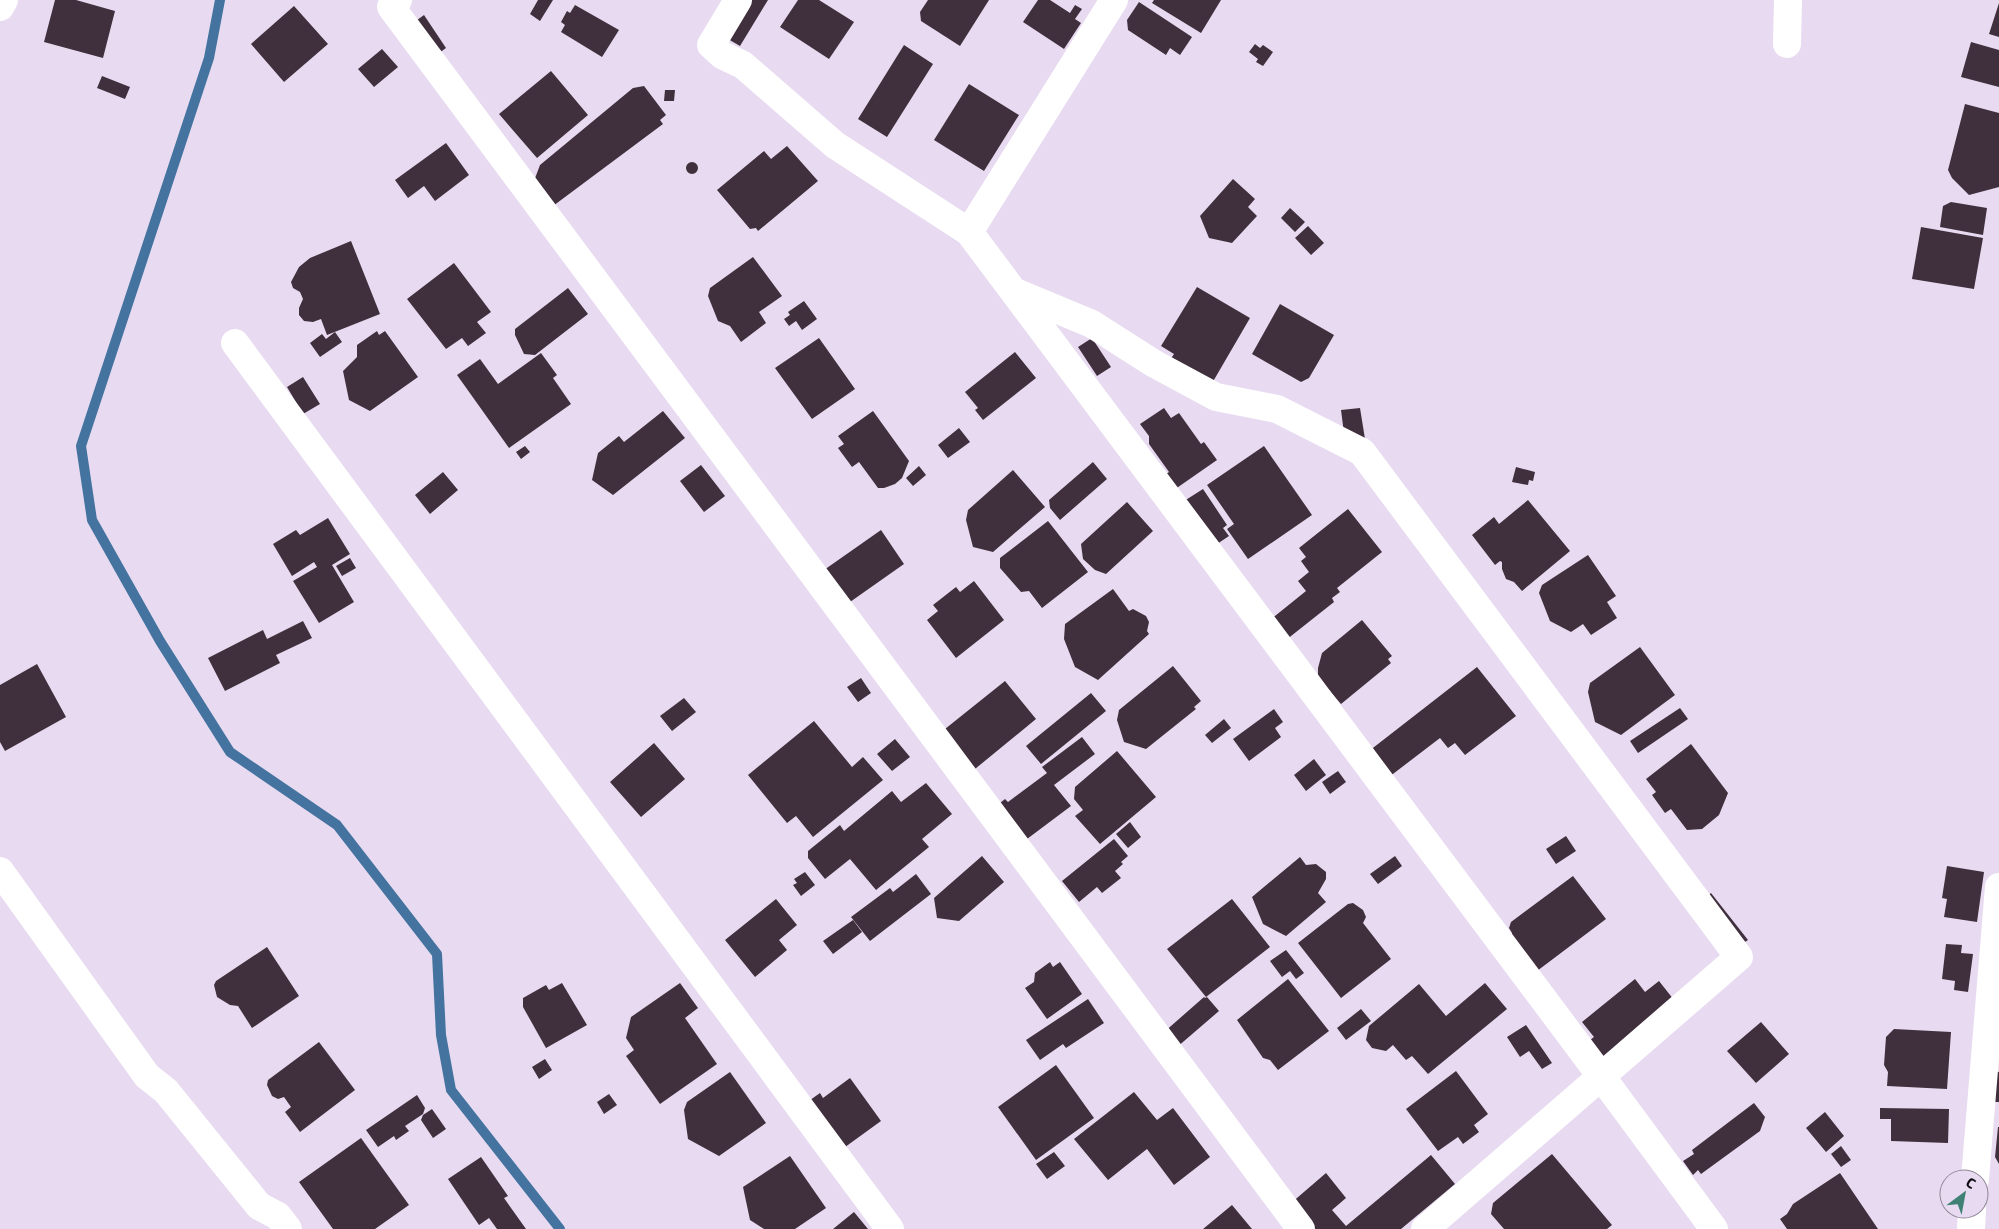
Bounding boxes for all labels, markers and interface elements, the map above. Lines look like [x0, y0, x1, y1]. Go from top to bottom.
north arrow [1939, 1169, 1989, 1219]
text: С [1963, 1173, 1979, 1192]

